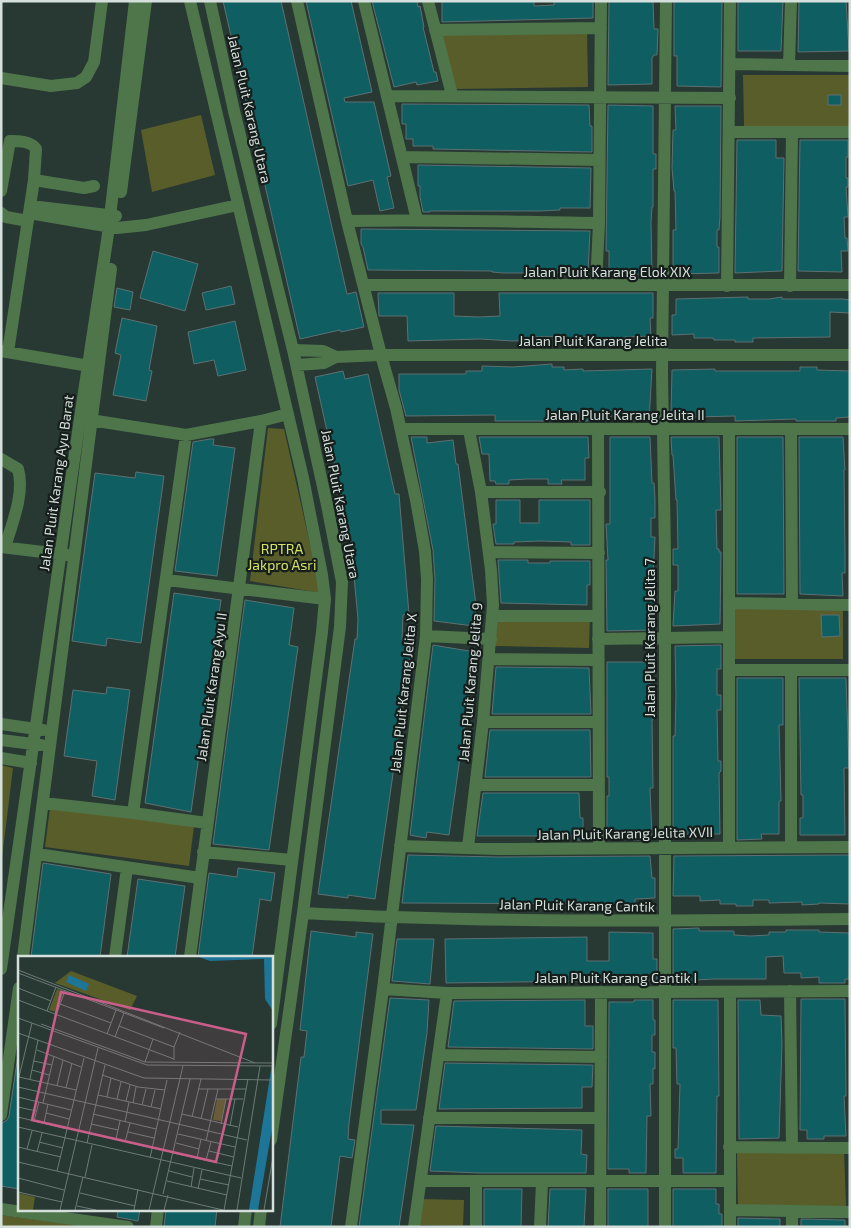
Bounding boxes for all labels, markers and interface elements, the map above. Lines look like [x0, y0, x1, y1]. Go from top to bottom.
street label: Jalan Pluit Karang Utara [225, 33, 275, 185]
street label: Jalan Pluit Karang Elok XIX [524, 263, 691, 280]
street label: Jalan Pluit Karang Jelita [519, 332, 667, 349]
street label: Jalan Pluit Karang Ayu Barat [35, 394, 77, 572]
street label: Jalan Pluit Karang Jelita II [545, 406, 705, 423]
street label: Jalan Pluit Karang Utara [318, 428, 364, 580]
park label: RPTRA Jakpro Asri [248, 540, 316, 573]
street label: Jalan Pluit Karang Jelita 7 [641, 558, 658, 718]
street label: Jalan Pluit Karang Jelita 9 [455, 602, 485, 762]
street label: Jalan Pluit Karang Ayu II [192, 611, 230, 763]
street label: Jalan Pluit Karang Jelita X [386, 612, 420, 774]
street label: Jalan Pluit Karang Jelita XVII [537, 823, 713, 843]
street label: Jalan Pluit Karang Cantik [499, 895, 655, 915]
inset map [18, 956, 272, 1210]
street label: Jalan Pluit Karang Cantik I [535, 969, 697, 986]

